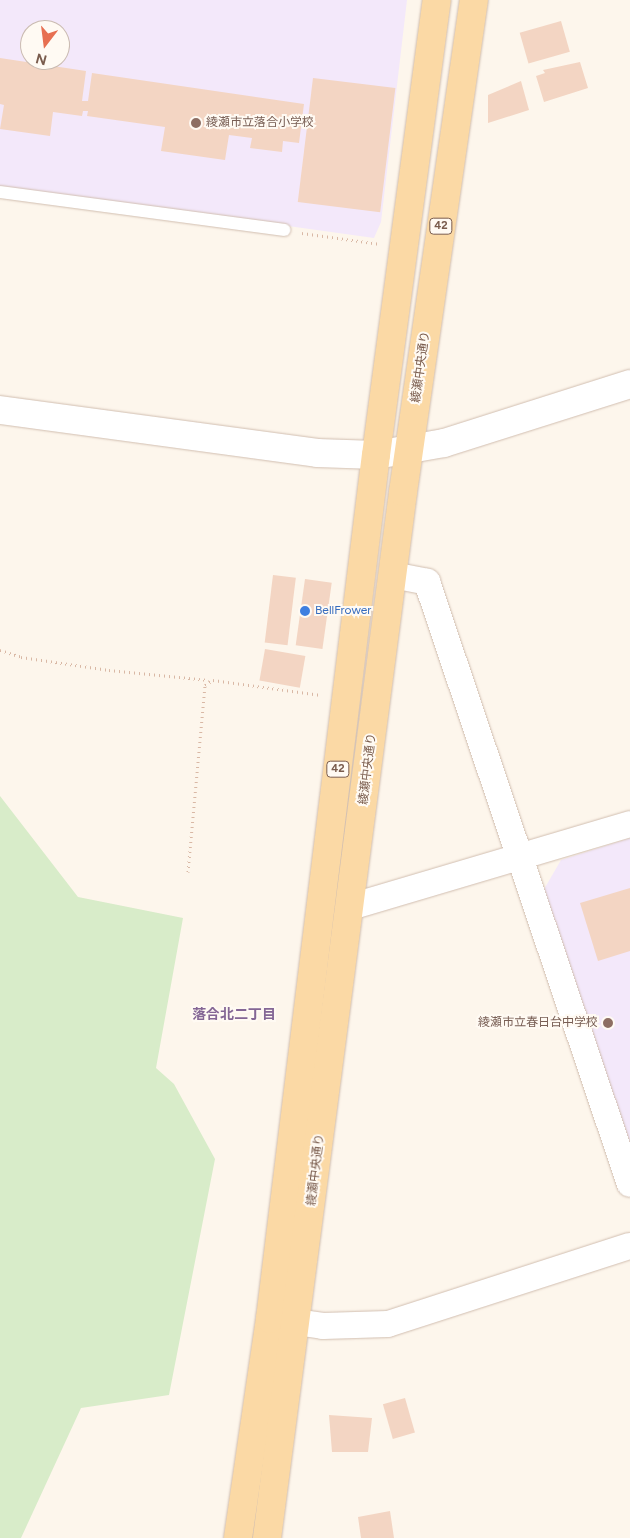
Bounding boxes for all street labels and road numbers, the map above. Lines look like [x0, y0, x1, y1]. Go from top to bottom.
road number: 42 [428, 218, 454, 235]
street label: 綾瀬中央通り [409, 330, 433, 404]
street label: 綾瀬中央通り [356, 732, 380, 806]
road number: 42 [326, 761, 350, 778]
street label: 綾瀬中央通り [304, 1133, 328, 1207]

